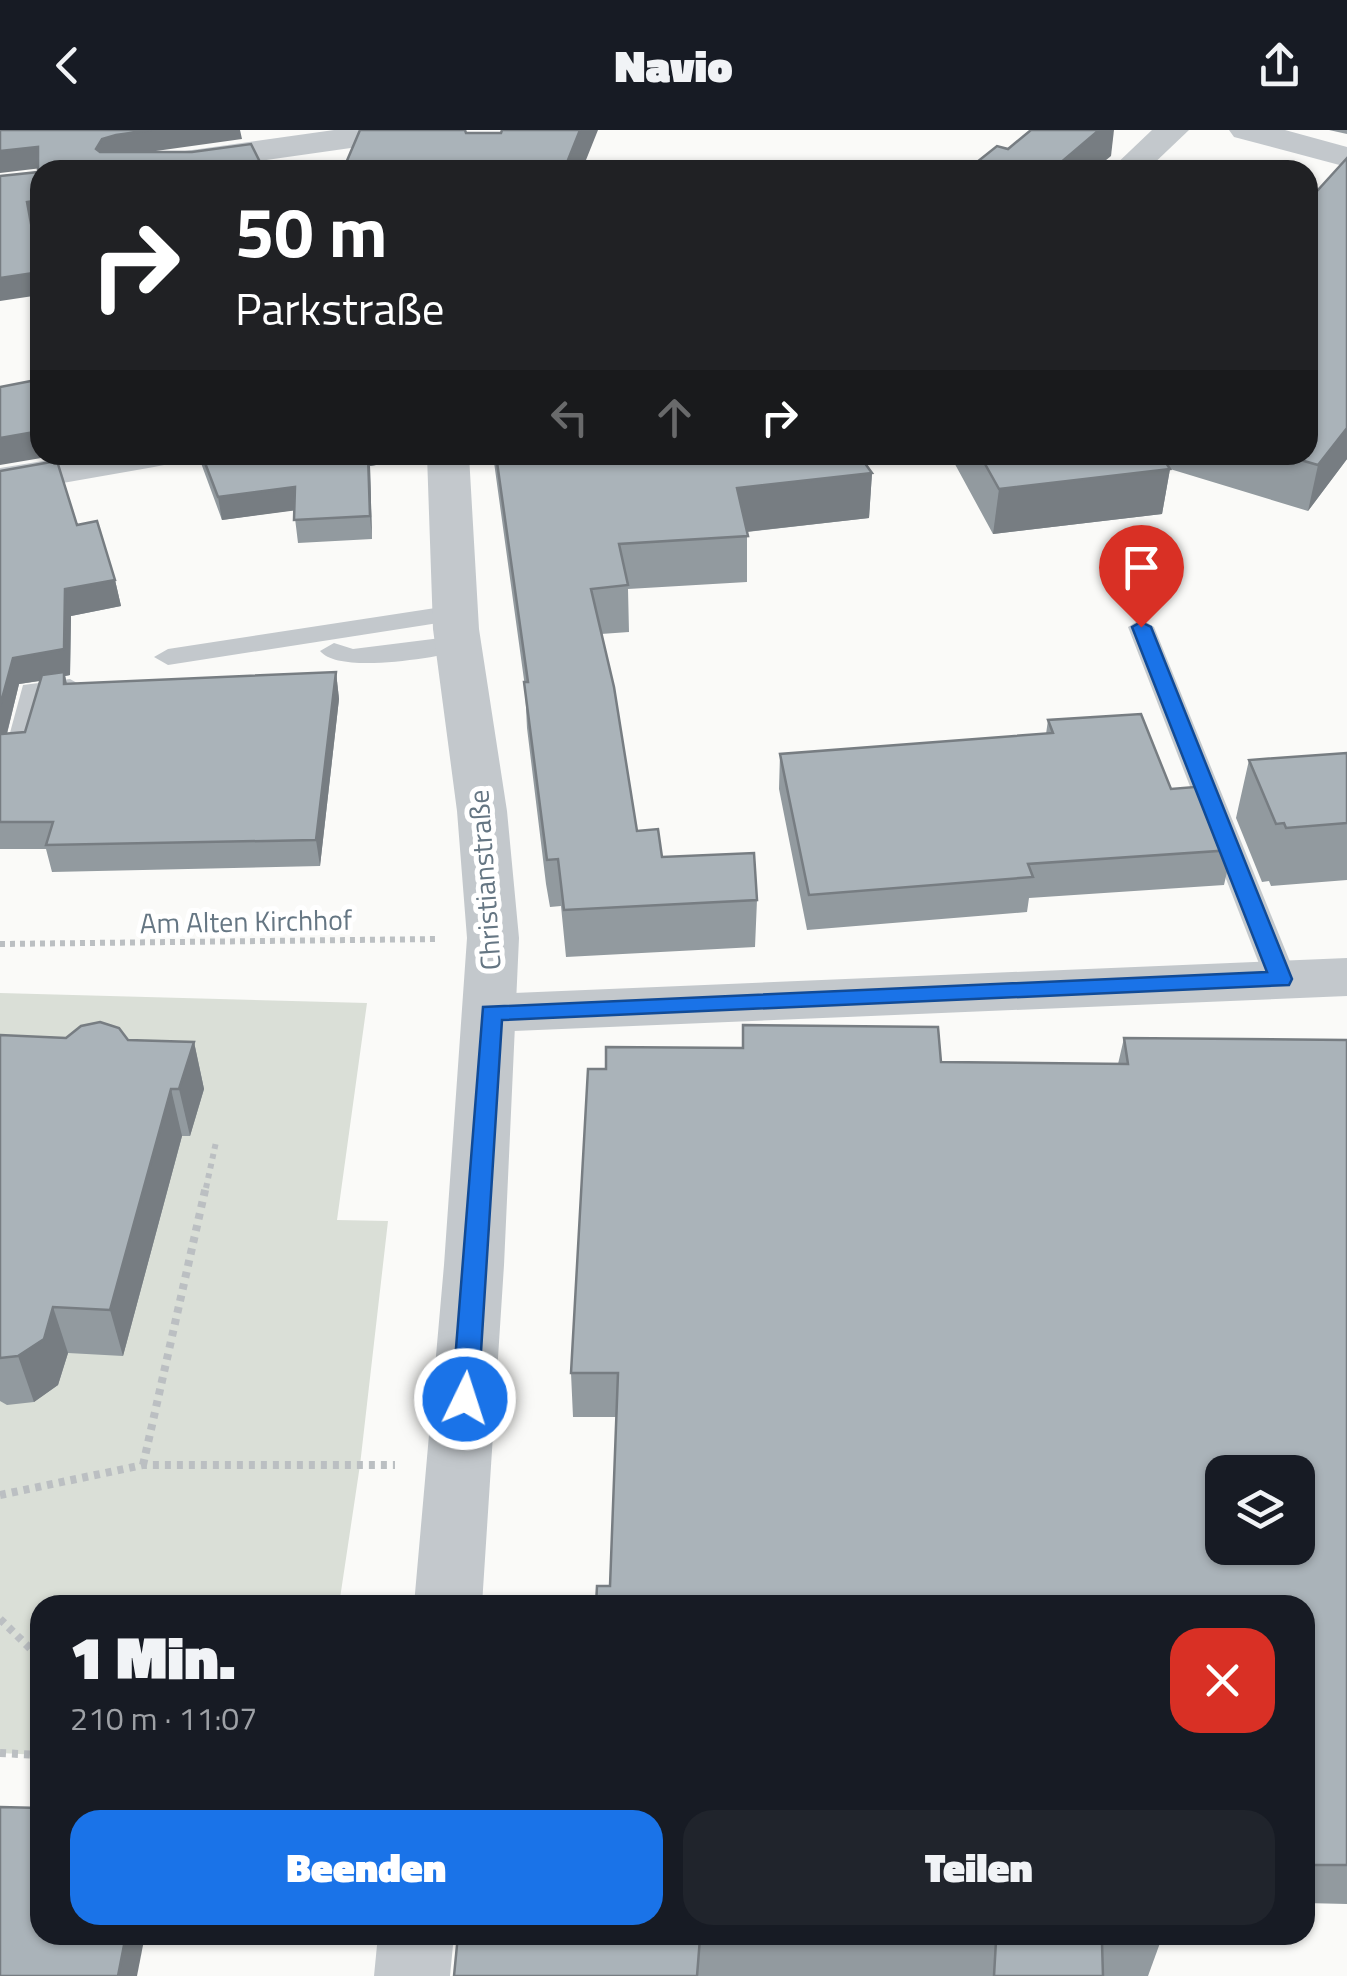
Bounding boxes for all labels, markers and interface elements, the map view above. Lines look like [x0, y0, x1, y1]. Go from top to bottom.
text: Navio [614, 31, 733, 99]
icon: back [40, 38, 95, 93]
icon: share [1252, 38, 1307, 93]
text: 50 m [235, 178, 388, 284]
icon: right [70, 200, 200, 330]
text: Parkstraße [235, 274, 445, 342]
icon: left [542, 390, 597, 445]
icon: ahead [647, 390, 702, 445]
icon: right [752, 390, 807, 445]
pin [1099, 525, 1184, 628]
icon: arrive [1114, 540, 1169, 595]
street label: Christianstraße [456, 788, 512, 972]
street label: Am Alten Kirchhof [139, 898, 353, 944]
position arrow [413, 1347, 517, 1451]
map controls [1205, 1455, 1315, 1565]
button: layers [1205, 1455, 1315, 1565]
text: 1 Min. [70, 1611, 236, 1702]
button: close [1170, 1628, 1275, 1733]
text: 210 m · 11:07 [70, 1694, 257, 1742]
button: Beenden [70, 1810, 663, 1925]
button: Teilen [683, 1810, 1275, 1925]

